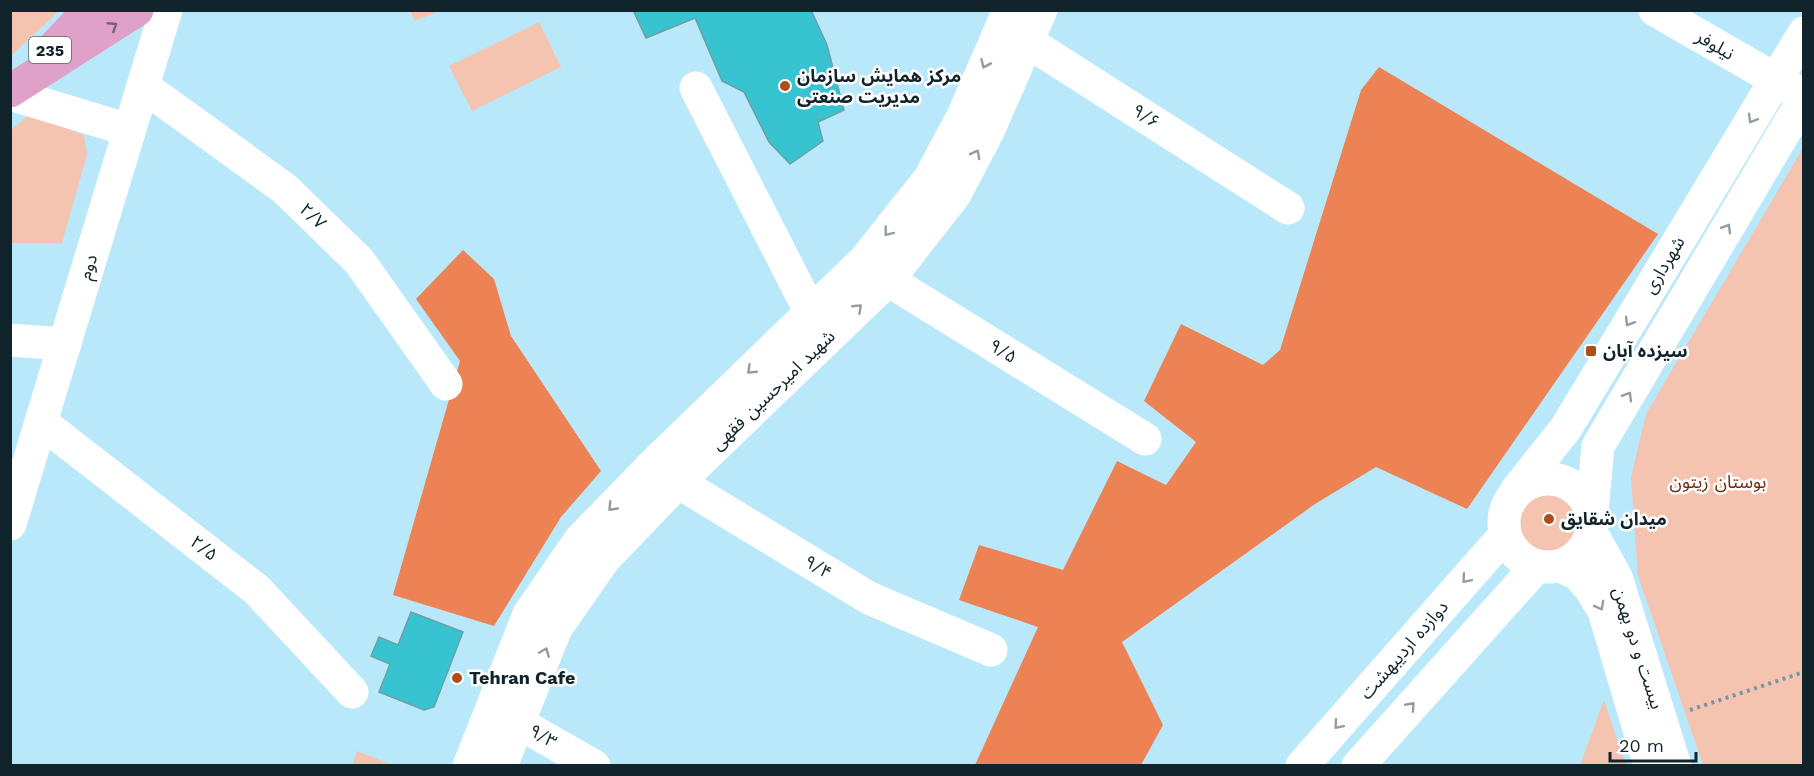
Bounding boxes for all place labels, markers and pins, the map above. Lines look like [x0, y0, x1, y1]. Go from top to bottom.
place label: مرکز همایش سازمان مدیریت صنعتی [797, 65, 961, 108]
marker: مرکز همایش سازمان مدیریت صنعتی [778, 79, 792, 93]
place label: سیزده آبان [1603, 340, 1688, 362]
marker: سیزده آبان [1584, 344, 1598, 358]
place label: میدان شقایق [1561, 508, 1667, 530]
marker: میدان شقایق [1542, 512, 1556, 526]
place label: Tehran Cafe [469, 667, 575, 688]
marker: Tehran Cafe [450, 671, 464, 685]

